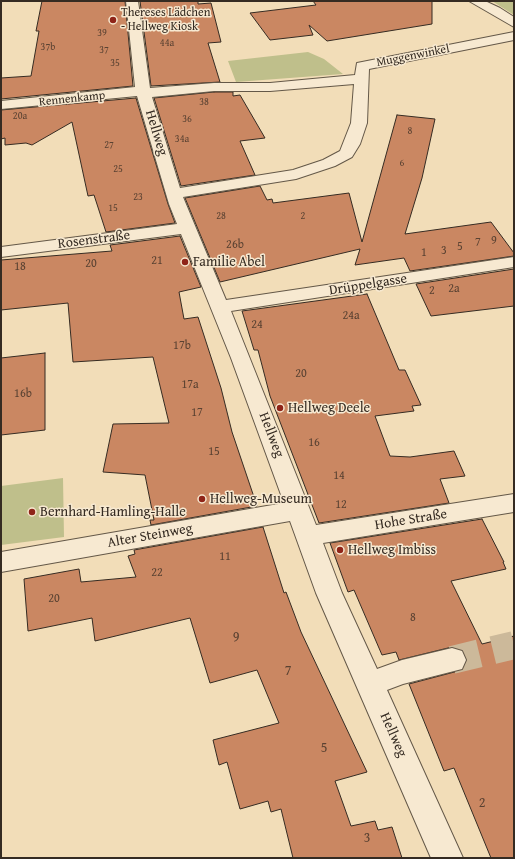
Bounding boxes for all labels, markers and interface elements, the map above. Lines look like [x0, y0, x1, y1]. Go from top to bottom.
place label: Thereses Lädchen - Hellweg Kiosk [121, 6, 210, 34]
marker: Thereses Lädchen - Hellweg Kiosk [108, 15, 118, 25]
house number: 39 [97, 27, 107, 39]
house number: 44a [160, 37, 174, 49]
house number: 37b [41, 41, 55, 53]
street label: Muggenwinkel [375, 42, 451, 70]
house number: 37 [99, 44, 109, 56]
house number: 35 [110, 57, 120, 69]
street label: Rennenkamp [38, 88, 106, 110]
house number: 38 [199, 96, 209, 108]
street label: Hellweg [141, 108, 171, 158]
house number: 20a [13, 110, 27, 122]
house number: 36 [182, 113, 192, 125]
house number: 8 [408, 125, 412, 137]
house number: 34a [175, 133, 189, 145]
house number: 27 [104, 139, 114, 151]
house number: 6 [400, 157, 404, 169]
house number: 25 [113, 163, 123, 175]
house number: 23 [133, 191, 143, 203]
house number: 15 [108, 202, 118, 214]
house number: 28 [216, 210, 226, 222]
house number: 2 [301, 210, 305, 222]
street label: Rosenstraße [57, 227, 131, 253]
house number: 9 [491, 234, 497, 248]
house number: 7 [475, 236, 481, 250]
house number: 26b [226, 238, 244, 252]
house number: 5 [457, 240, 463, 254]
house number: 3 [441, 244, 447, 258]
house number: 1 [421, 246, 427, 260]
house number: 21 [151, 254, 163, 268]
place label: Familie Abel [193, 254, 265, 270]
house number: 20 [85, 257, 97, 271]
marker: Familie Abel [180, 257, 190, 267]
house number: 18 [14, 260, 26, 274]
street label: Drüppelgasse [328, 271, 408, 299]
house number: 2a [448, 282, 460, 296]
house number: 2 [429, 284, 435, 298]
house number: 24a [342, 309, 360, 323]
house number: 24 [251, 318, 263, 332]
house number: 17b [173, 339, 191, 353]
house number: 20 [295, 367, 307, 381]
house number: 17a [181, 378, 199, 392]
house number: 16b [14, 387, 32, 401]
place label: Hellweg Deele [288, 400, 370, 416]
marker: Hellweg Deele [275, 403, 285, 413]
house number: 17 [191, 406, 203, 420]
street label: Hellweg [255, 410, 287, 460]
house number: 16 [308, 436, 320, 450]
house number: 15 [208, 445, 220, 459]
house number: 14 [333, 469, 345, 483]
place label: Hellweg-Museum [210, 491, 312, 507]
marker: Hellweg-Museum [197, 494, 207, 504]
house number: 12 [335, 498, 347, 512]
place label: Bernhard-Hamling-Halle [40, 504, 186, 520]
street label: Hohe Straße [374, 506, 448, 534]
marker: Bernhard-Hamling-Halle [27, 507, 37, 517]
street label: Alter Steinweg [106, 520, 194, 552]
place label: Hellweg Imbiss [348, 542, 436, 558]
marker: Hellweg Imbiss [335, 545, 345, 555]
house number: 11 [219, 550, 231, 564]
house number: 22 [151, 566, 163, 580]
house number: 20 [48, 592, 60, 606]
house number: 8 [410, 611, 416, 625]
house number: 9 [233, 629, 239, 645]
house number: 7 [285, 663, 291, 679]
street label: Hellweg [376, 710, 410, 760]
house number: 5 [321, 740, 327, 756]
house number: 2 [479, 795, 485, 811]
house number: 3 [364, 830, 370, 846]

